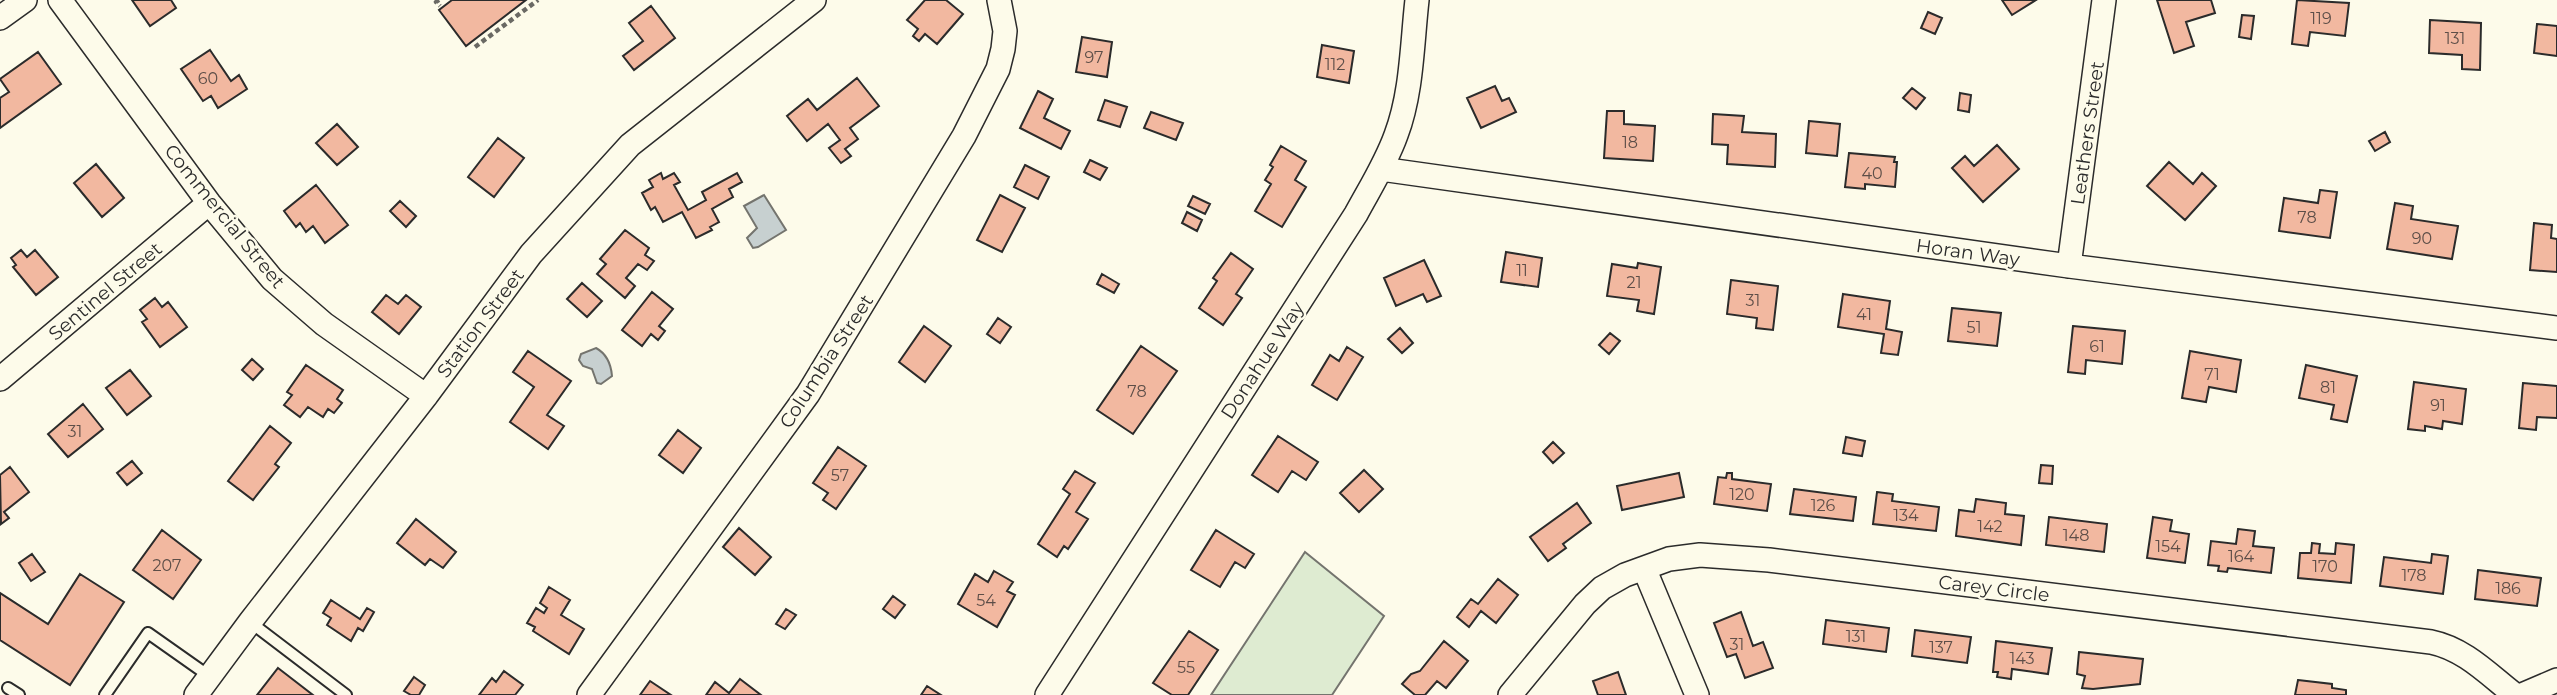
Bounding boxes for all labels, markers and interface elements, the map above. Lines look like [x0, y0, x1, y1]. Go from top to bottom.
house number: 119 [2310, 9, 2332, 28]
house number: 131 [2445, 29, 2465, 48]
house number: 97 [1084, 48, 1104, 67]
house number: 112 [1325, 55, 1345, 74]
street label: Leathers Street [2066, 60, 2109, 206]
house number: 60 [198, 69, 218, 88]
house number: 18 [1622, 133, 1638, 152]
street label: Commercial Street [159, 140, 290, 293]
house number: 40 [1861, 164, 1883, 183]
house number: 78 [2297, 208, 2317, 227]
house number: 90 [2412, 229, 2432, 248]
street label: Horan Way [1915, 234, 2022, 271]
street label: Sentinel Street [44, 237, 167, 345]
house number: 11 [1516, 261, 1528, 280]
street label: Station Street [432, 264, 529, 382]
house number: 21 [1627, 273, 1641, 292]
street label: Columbia Street [775, 290, 878, 432]
house number: 31 [1746, 291, 1760, 310]
street label: Donahue Way [1216, 297, 1309, 423]
house number: 41 [1856, 305, 1872, 324]
house number: 51 [1967, 318, 1981, 337]
house number: 61 [2089, 337, 2105, 356]
house number: 71 [2204, 365, 2220, 384]
house number: 81 [2320, 378, 2336, 397]
house number: 78 [1127, 382, 1147, 401]
house number: 91 [2430, 396, 2446, 415]
house number: 31 [68, 422, 82, 441]
house number: 57 [831, 466, 849, 485]
house number: 120 [1729, 485, 1755, 504]
house number: 126 [1811, 496, 1836, 515]
house number: 134 [1893, 506, 1919, 525]
house number: 142 [1977, 517, 2003, 536]
house number: 148 [2063, 526, 2089, 545]
house number: 154 [2155, 537, 2181, 556]
house number: 164 [2228, 547, 2254, 566]
house number: 207 [153, 556, 181, 575]
house number: 170 [2312, 557, 2338, 576]
house number: 178 [2401, 566, 2427, 585]
street label: Carey Circle [1937, 570, 2051, 607]
house number: 186 [2495, 579, 2521, 598]
house number: 54 [976, 591, 996, 610]
house number: 131 [1846, 627, 1866, 646]
house number: 31 [1730, 635, 1744, 654]
house number: 137 [1929, 638, 1953, 657]
house number: 143 [2009, 649, 2035, 668]
house number: 55 [1177, 658, 1195, 677]

